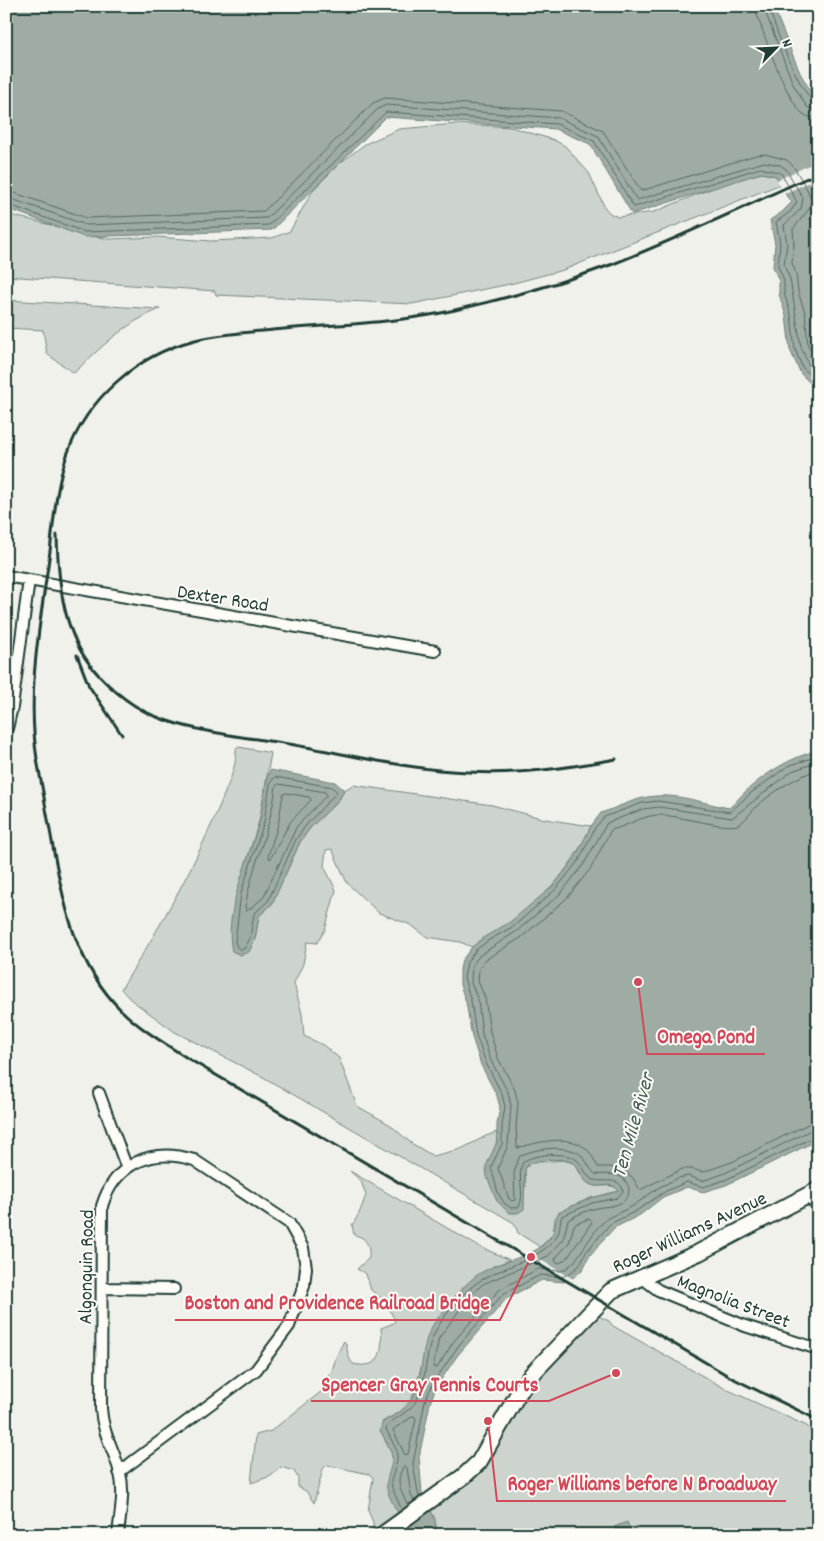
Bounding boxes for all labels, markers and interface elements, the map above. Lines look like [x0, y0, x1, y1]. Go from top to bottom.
north arrow [752, 22, 802, 72]
text: N [776, 36, 797, 51]
street label: Dexter Road [175, 579, 270, 621]
callout: Omega Pond [647, 1018, 765, 1054]
text: Omega Pond [657, 1024, 755, 1054]
water label: Ten Mile River [606, 1068, 665, 1181]
street label: Roger Williams Avenue [609, 1186, 772, 1282]
street label: Algonquin Road [73, 1209, 103, 1325]
street label: Magnolia Street [672, 1268, 793, 1337]
callout: Boston and Providence Railroad Bridge [175, 1284, 500, 1320]
text: Boston and Providence Railroad Bridge [185, 1290, 489, 1320]
callout: Spencer Gray Tennis Courts [311, 1365, 549, 1401]
text: Spencer Gray Tennis Courts [321, 1372, 539, 1402]
callout: Roger Williams before N Broadway [497, 1465, 786, 1501]
text: Roger Williams before N Broadway [507, 1471, 778, 1501]

